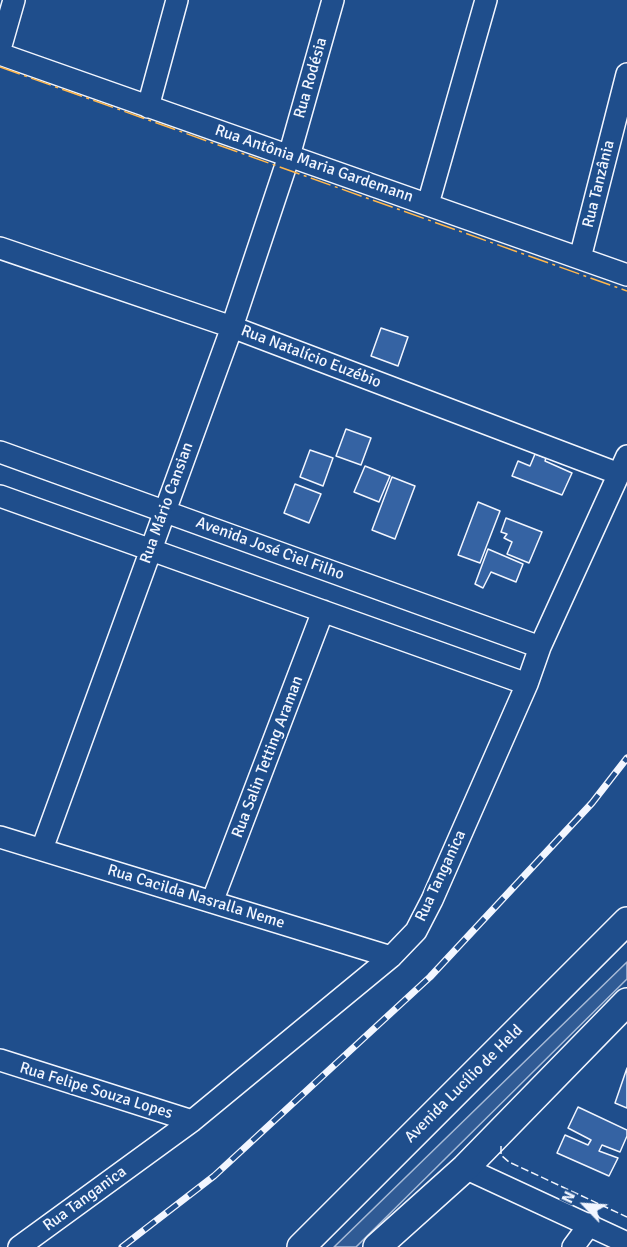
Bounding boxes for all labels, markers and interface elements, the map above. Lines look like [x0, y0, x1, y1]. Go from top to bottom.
street label: Rua Rodésia [290, 35, 332, 121]
street label: Rua Antônia Maria Gardemann [212, 121, 416, 207]
street label: Rua Tanzânia [579, 138, 619, 230]
street label: Rua Natalício Euzébio [238, 321, 384, 393]
street label: Rua Mário Cansian [136, 440, 198, 566]
street label: Avenida José Ciel Filho [193, 513, 347, 585]
street label: Rua Salin Tetting Araman [228, 673, 308, 841]
street label: Rua Tanganica [411, 827, 471, 925]
street label: Rua Cacilda Nasralla Neme [105, 861, 287, 933]
street label: Avenida Lucílio de Held [401, 1021, 527, 1147]
street label: Rua Felipe Souza Lopes [17, 1059, 175, 1123]
street label: Rua Tanganica [40, 1162, 130, 1236]
north arrow [555, 1175, 615, 1235]
text: N [557, 1188, 580, 1207]

